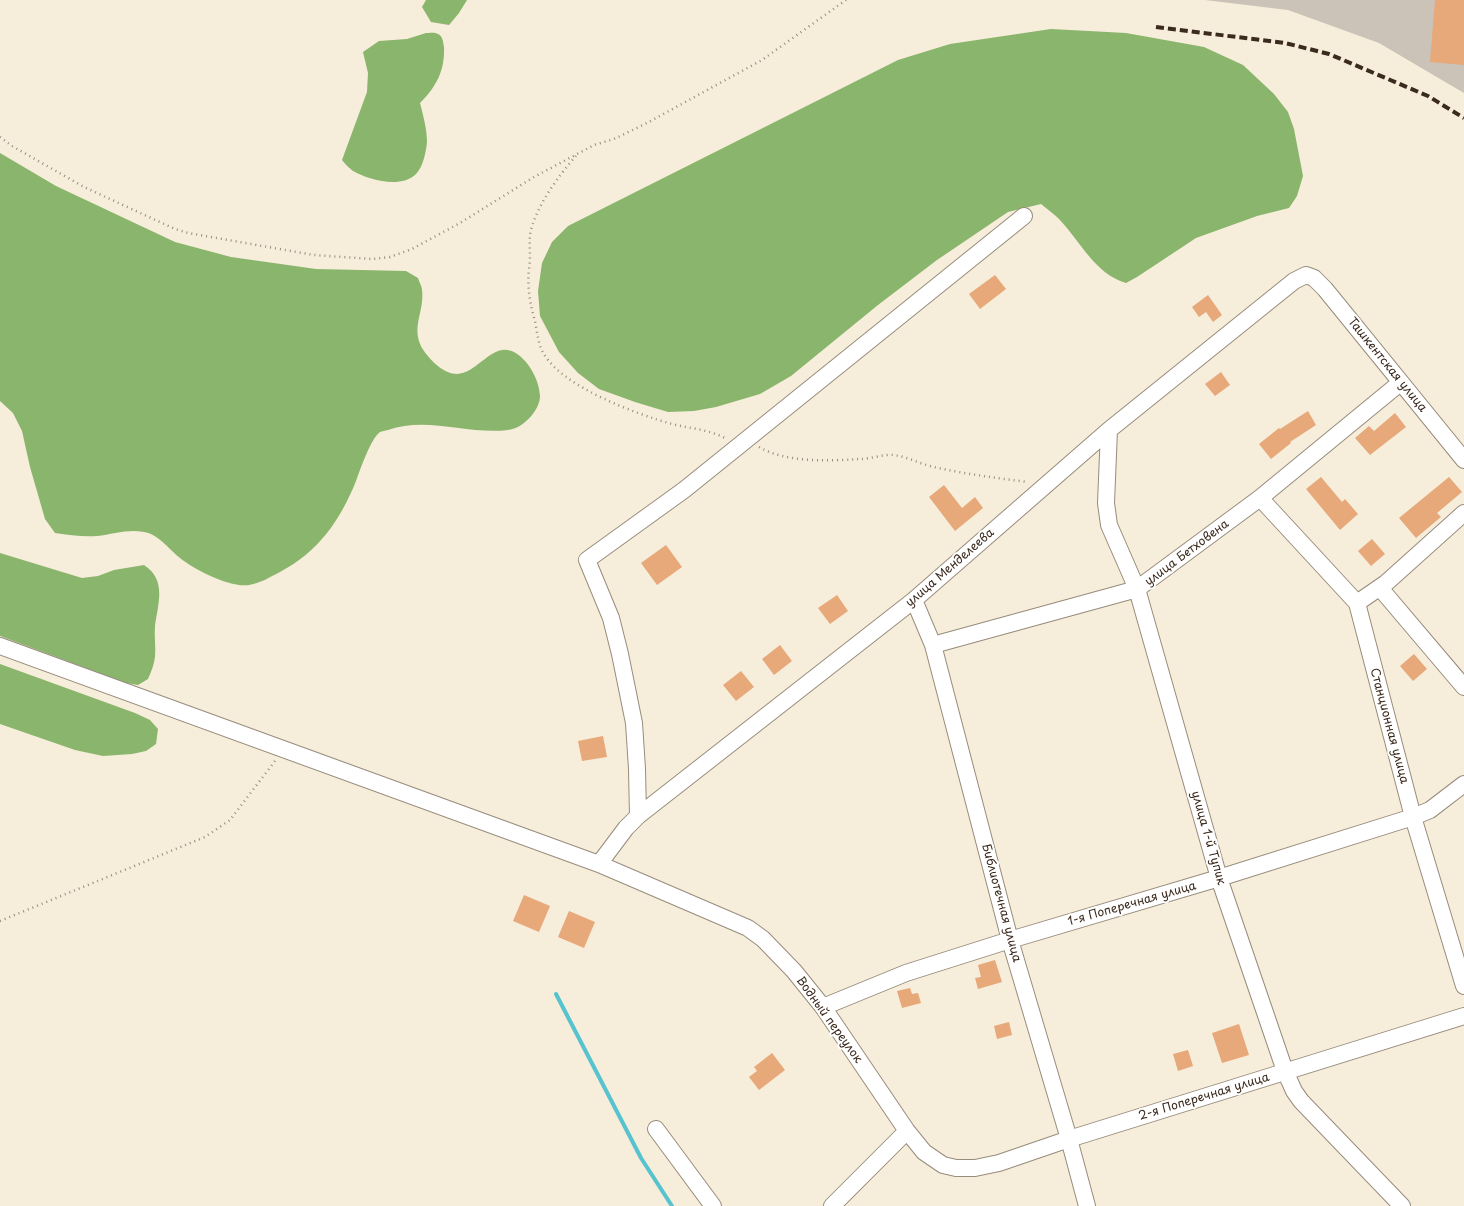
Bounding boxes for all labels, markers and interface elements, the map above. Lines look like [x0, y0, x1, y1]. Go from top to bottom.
street label: Ташкентская улица [1344, 315, 1430, 415]
street label: улица Бетховена [1142, 517, 1232, 589]
street label: улица Менделеева [903, 526, 997, 610]
street label: Станционная улица [1367, 667, 1411, 785]
street label: улица 1-й Тупик [1188, 789, 1228, 887]
street label: Библиотечная улица [978, 842, 1024, 964]
street label: 1-я Поперечная улица [1066, 879, 1198, 929]
street label: Водный переулок [793, 974, 865, 1066]
street label: 2-я Поперечная улица [1137, 1070, 1271, 1124]

